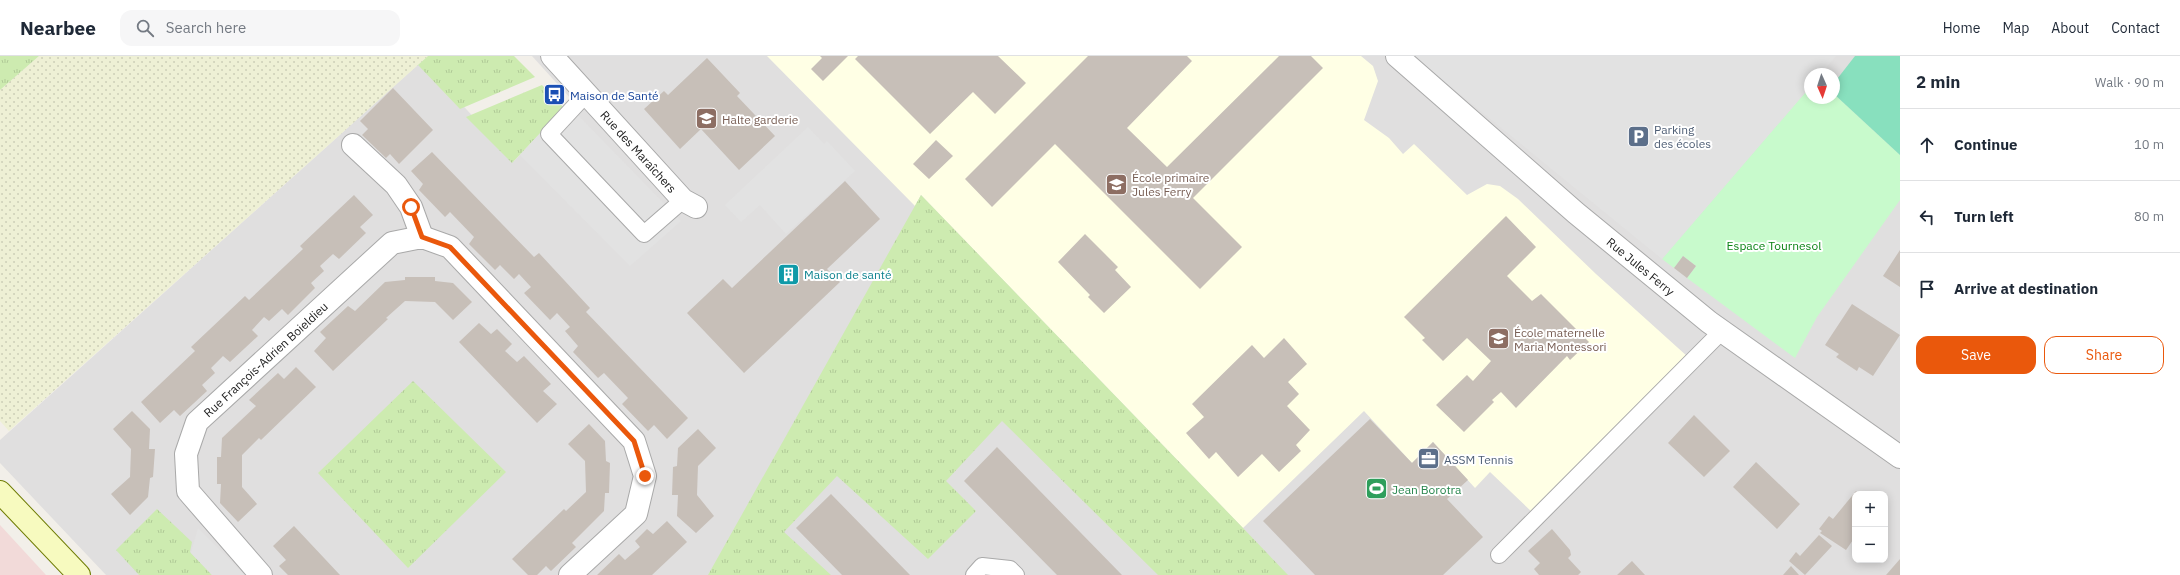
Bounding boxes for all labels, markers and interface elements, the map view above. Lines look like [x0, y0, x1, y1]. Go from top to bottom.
search box [120, 10, 400, 46]
text: Nearbee [20, 16, 96, 40]
icon: search [134, 17, 156, 39]
text: Search here [166, 18, 246, 37]
text: Home [1943, 19, 1980, 37]
text: Map [2002, 19, 2029, 37]
text: About [2051, 19, 2089, 37]
text: Contact [2111, 19, 2160, 37]
north arrow [1804, 68, 1840, 104]
text: 2 min [1916, 71, 1960, 93]
text: Walk · 90 m [2095, 74, 2164, 91]
bus stop icon: Maison de Santé [542, 82, 568, 108]
place label: Maison de Santé [570, 88, 659, 103]
school or university icon: Halte garderie [693, 106, 719, 132]
street label: Rue des Maraîchers [598, 107, 680, 196]
place label: Halte garderie [722, 112, 799, 127]
place label: Parking des écoles [1654, 122, 1711, 151]
parking icon: Parking des écoles [1626, 123, 1652, 149]
icon: ahead [1916, 134, 1938, 156]
text: Continue [1954, 135, 2018, 154]
text: 10 m [2134, 136, 2164, 153]
place label: École primaire Jules Ferry [1132, 170, 1210, 199]
school or university icon: École primaire Jules Ferry [1104, 171, 1130, 197]
route start [402, 198, 420, 216]
icon: left [1916, 206, 1938, 228]
text: Turn left [1954, 207, 2014, 226]
text: 80 m [2134, 208, 2164, 225]
street label: Rue Jules Ferry [1604, 234, 1678, 298]
park label: Espace Tournesol [1727, 238, 1821, 253]
building icon: Maison de santé [776, 261, 802, 287]
place label: Maison de santé [804, 267, 892, 282]
icon: arrive [1916, 278, 1938, 300]
text: Arrive at destination [1954, 279, 2098, 298]
street label: Rue François-Adrien Boieldieu [200, 299, 331, 420]
place label: École maternelle Maria Montessori [1514, 325, 1607, 354]
school or university icon: École maternelle Maria Montessori [1485, 326, 1511, 352]
button: Save [1916, 336, 2036, 374]
button: Share [2044, 336, 2164, 374]
office icon: ASSM Tennis [1416, 446, 1442, 472]
place label: ASSM Tennis [1444, 452, 1513, 467]
route end [636, 467, 654, 485]
sports icon: Jean Borotra [1363, 476, 1389, 502]
place label: Jean Borotra [1392, 482, 1462, 497]
map controls [1852, 491, 1888, 563]
button: + [1852, 491, 1888, 527]
button: − [1852, 527, 1888, 563]

